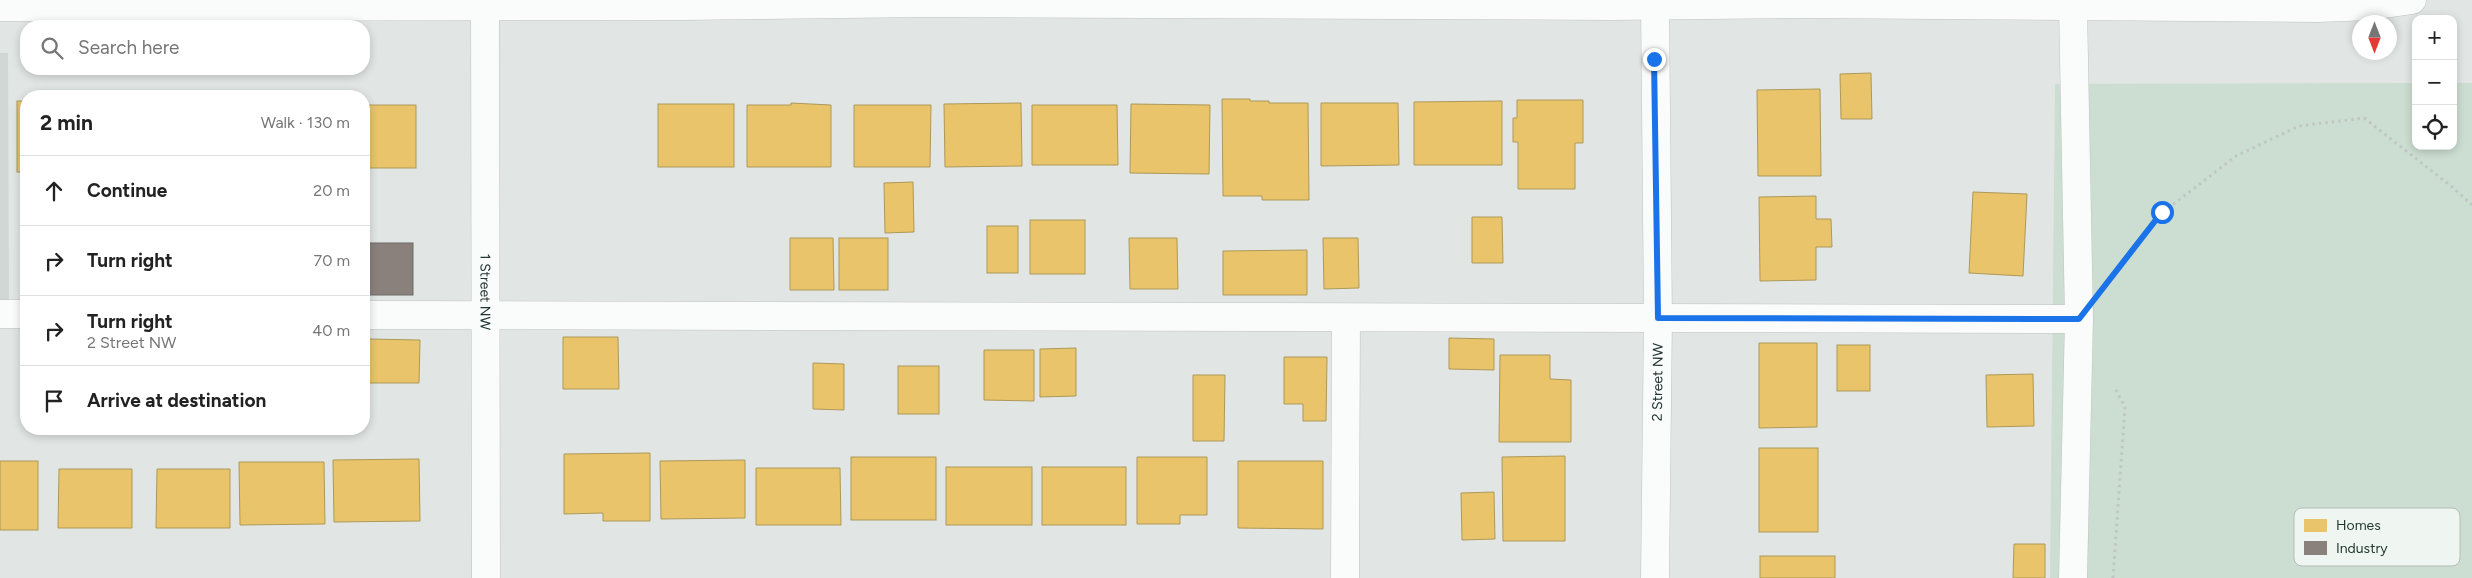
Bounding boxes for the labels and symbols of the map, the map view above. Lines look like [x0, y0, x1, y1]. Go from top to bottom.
north arrow [2352, 15, 2397, 60]
route end [1643, 48, 1666, 71]
route start [2151, 201, 2174, 224]
street label: 1 Street NW [476, 254, 494, 331]
street label: 2 Street NW [1649, 342, 1667, 421]
legend [2294, 508, 2460, 566]
text: Homes [2336, 517, 2381, 534]
text: Industry [2336, 540, 2388, 557]

